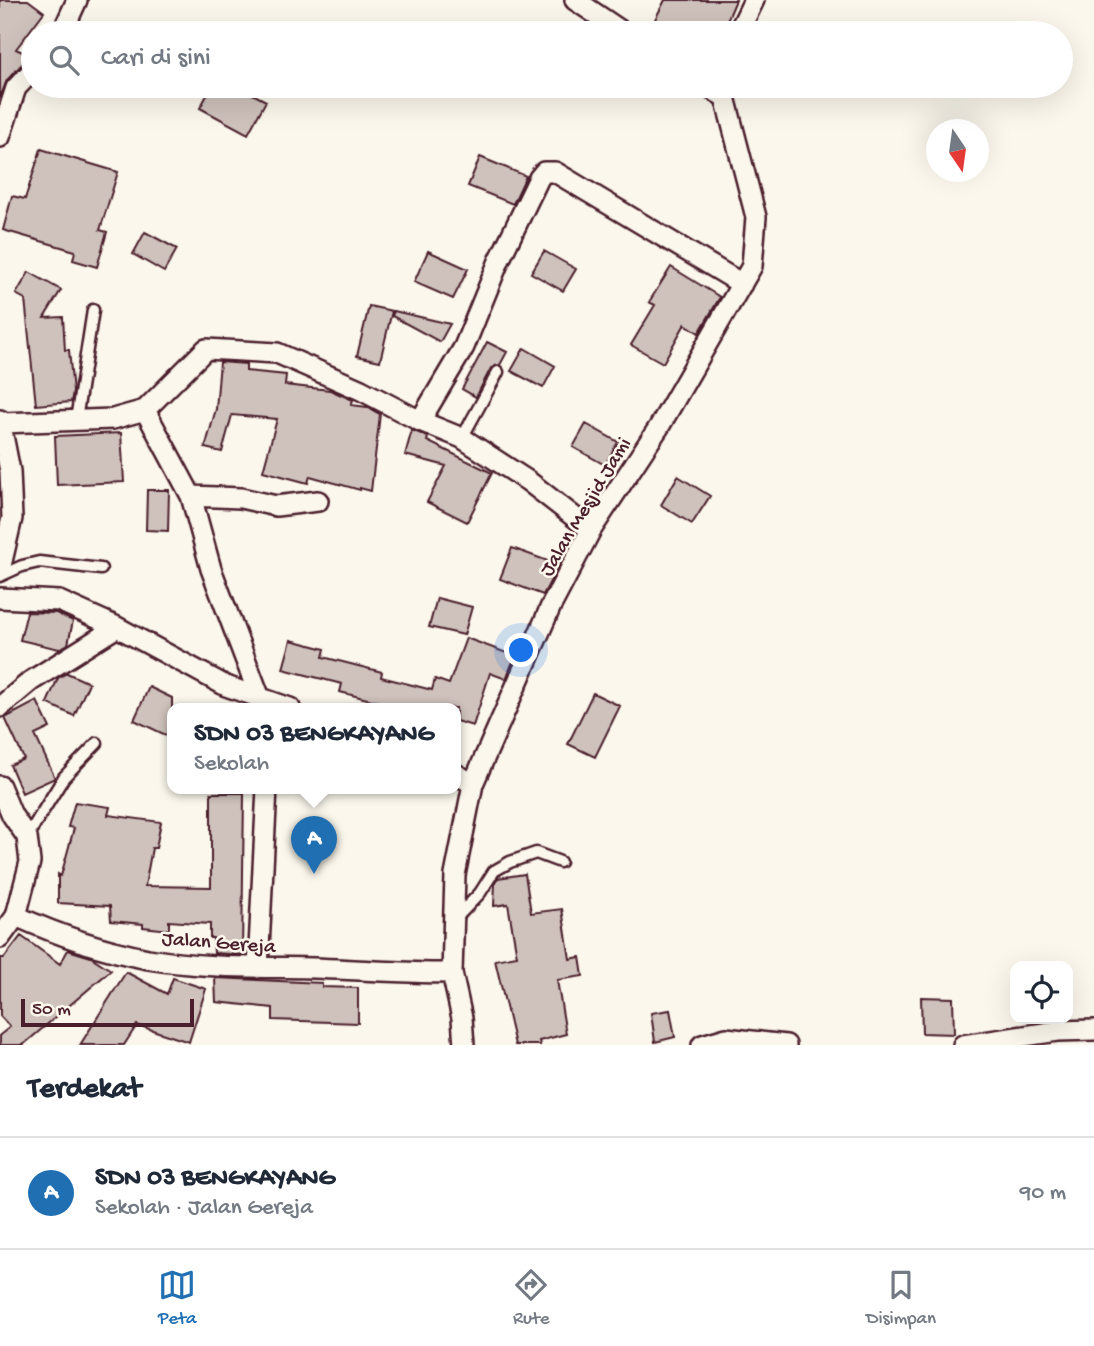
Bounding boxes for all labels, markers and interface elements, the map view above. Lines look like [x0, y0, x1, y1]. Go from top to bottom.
search box [21, 21, 1073, 98]
icon: search [45, 41, 83, 79]
text: Cari di sini [101, 44, 211, 75]
north arrow [926, 119, 989, 182]
street label: Jalan Mesjid Jami [536, 434, 638, 582]
your location [504, 633, 538, 667]
popup [167, 703, 461, 794]
text: SDN 03 BENGKAYANG [194, 720, 434, 751]
text: Sekolah [194, 751, 269, 778]
pin: A [291, 816, 337, 874]
street label: Jalan Gereja [161, 928, 278, 961]
map controls [1010, 961, 1073, 1024]
button: locate [1010, 961, 1073, 1024]
scale bar [21, 996, 194, 1028]
text: 50 m [32, 999, 71, 1022]
text: Terdekat [28, 1073, 141, 1108]
text: SDN 03 BENGKAYANG [95, 1164, 335, 1195]
text: A [44, 1180, 58, 1207]
text: 90 m [1020, 1180, 1066, 1207]
text: Sekolah · Jalan Gereja [95, 1195, 313, 1222]
tab: Peta [158, 1266, 196, 1331]
tab: Rute [512, 1266, 550, 1331]
tab: Disimpan [866, 1266, 936, 1331]

